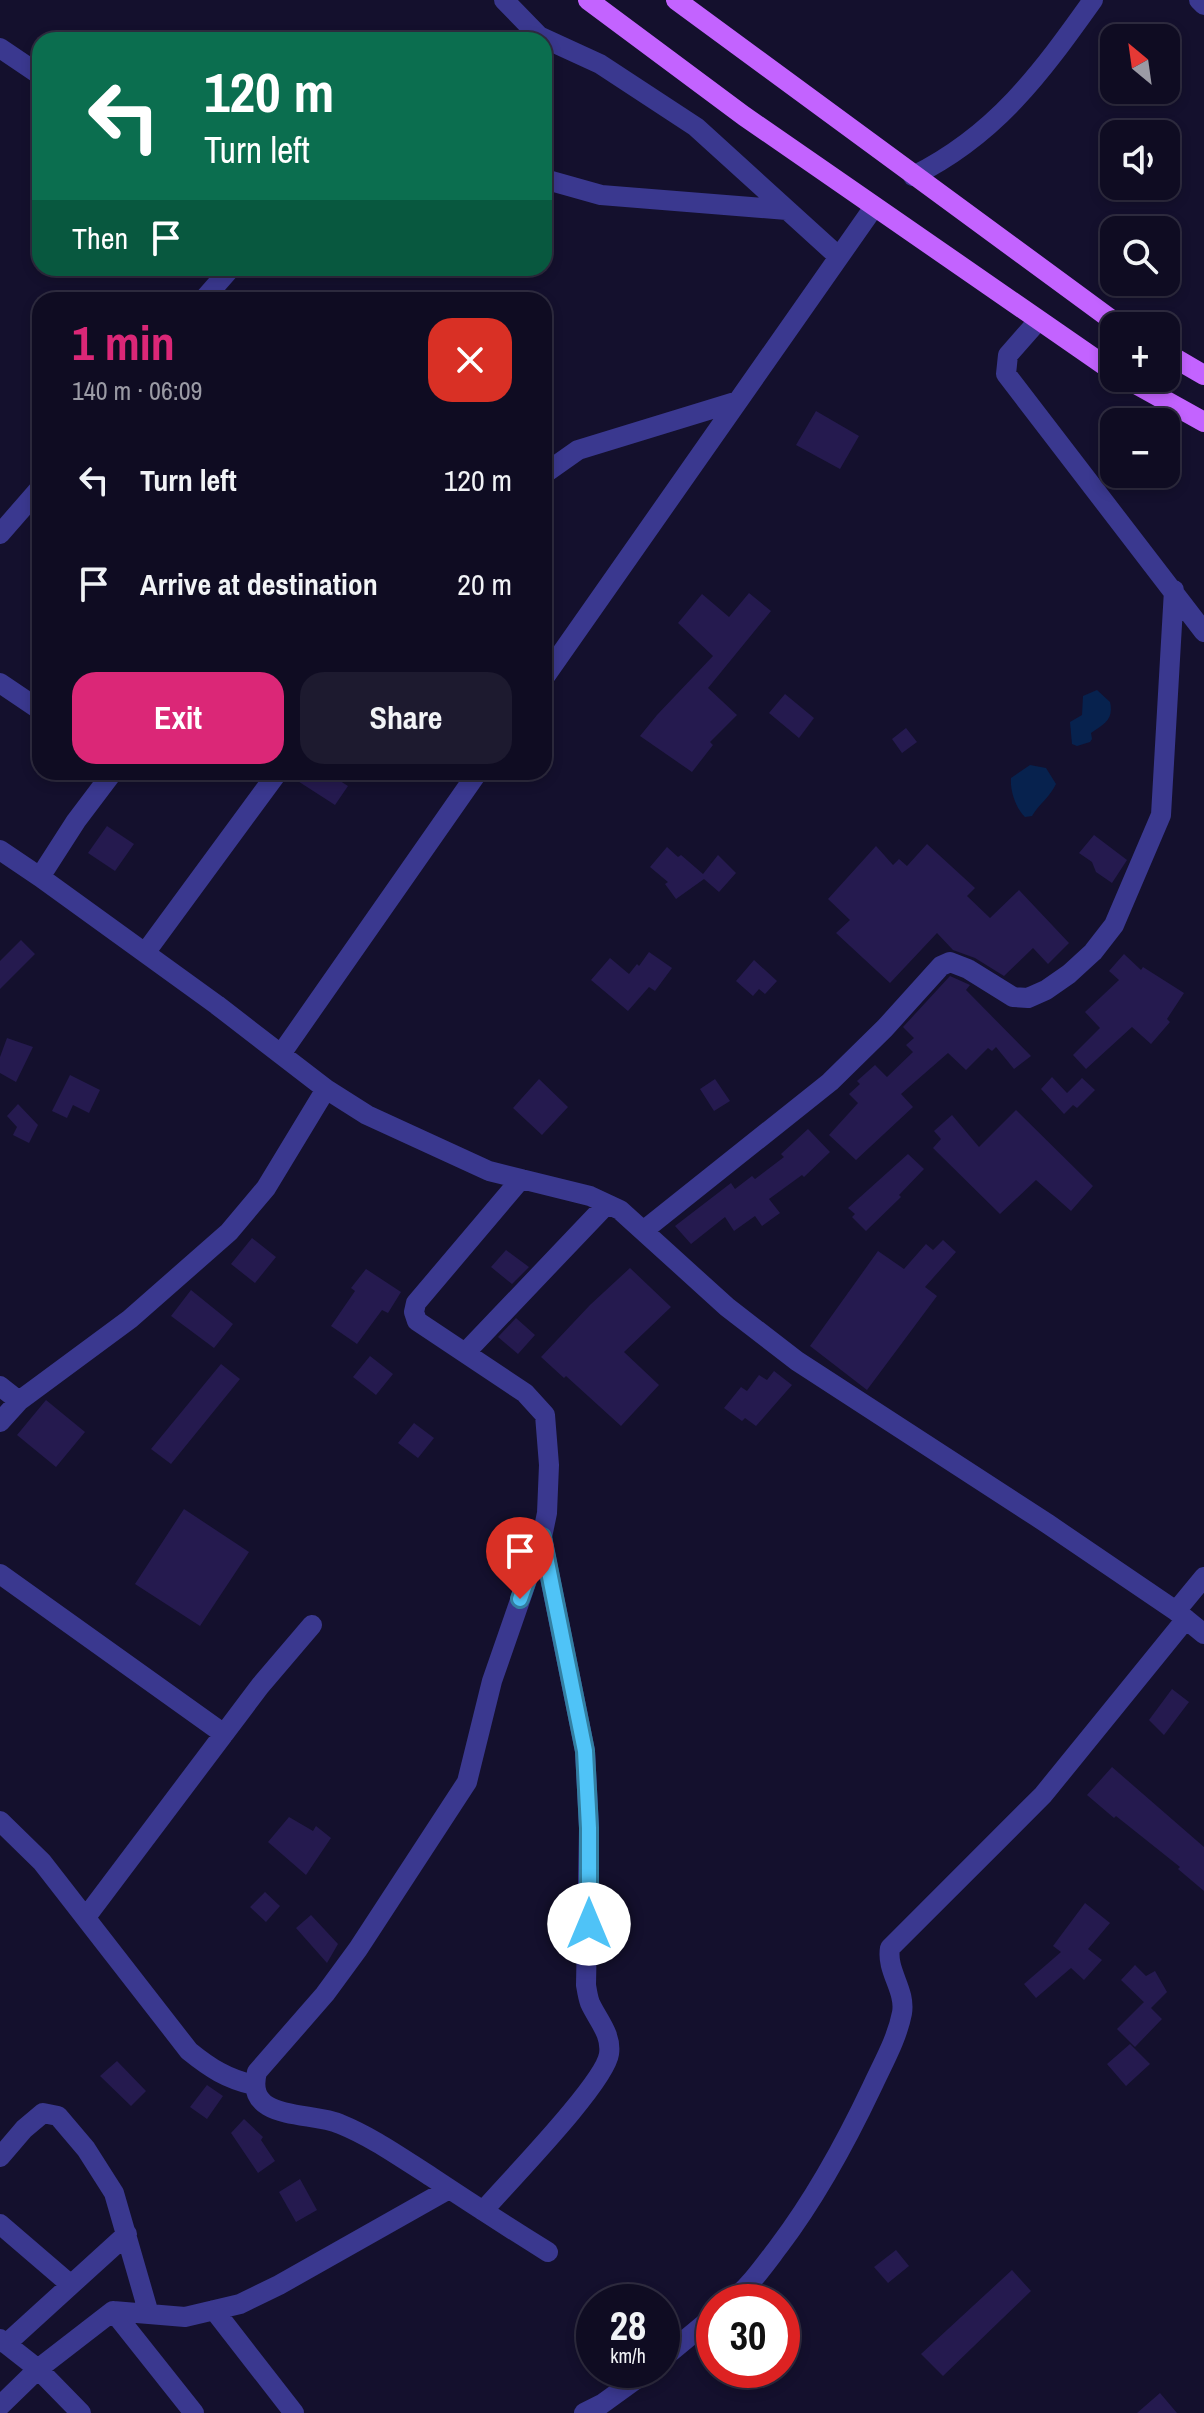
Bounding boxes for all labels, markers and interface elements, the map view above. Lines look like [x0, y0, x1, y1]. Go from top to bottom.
north arrow [1100, 24, 1180, 104]
map controls [1100, 24, 1180, 488]
text: 120 m [204, 54, 334, 129]
icon: left [72, 64, 176, 168]
button: sound [1100, 120, 1180, 200]
text: Turn left [204, 126, 310, 174]
icon: arrive [144, 216, 188, 260]
button: search [1100, 216, 1180, 296]
text: Then [72, 218, 128, 258]
text: 1 min [72, 310, 175, 375]
button: + [1100, 312, 1180, 392]
button: close [428, 318, 512, 402]
text: 140 m · 06:09 [72, 373, 202, 408]
button: − [1100, 408, 1180, 488]
icon: left [72, 458, 116, 502]
text: Turn left [140, 460, 237, 500]
text: 120 m [444, 460, 512, 500]
icon: arrive [72, 562, 116, 606]
text: Arrive at destination [140, 564, 378, 604]
text: 20 m [457, 564, 512, 604]
button: Exit [72, 672, 284, 764]
button: Share [300, 672, 512, 764]
pin [486, 1517, 554, 1599]
icon: arrive [498, 1529, 542, 1573]
position arrow [547, 1882, 631, 1966]
speed limit sign: 30 [696, 2284, 800, 2388]
text: 28 [610, 2299, 646, 2352]
text: km/h [610, 2342, 646, 2369]

